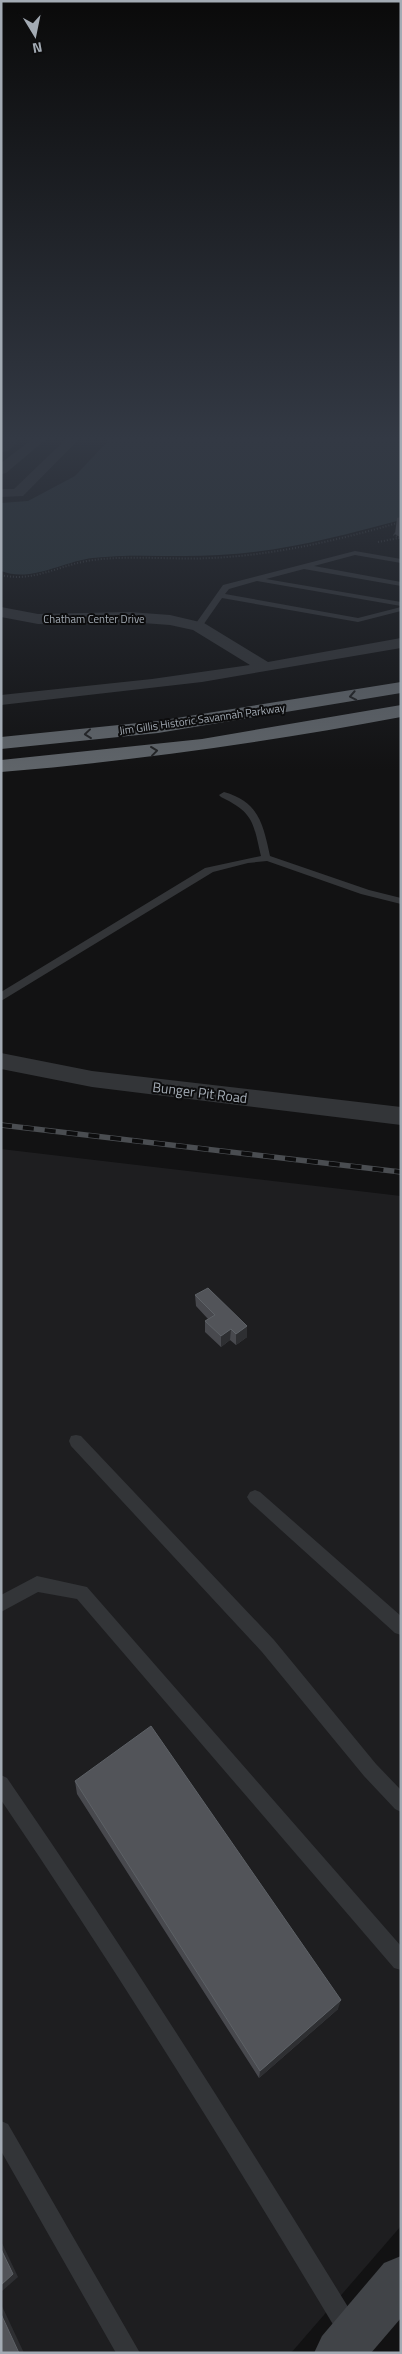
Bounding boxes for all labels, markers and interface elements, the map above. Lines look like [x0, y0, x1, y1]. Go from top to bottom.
north arrow [10, 10, 60, 60]
text: N [31, 37, 44, 59]
street label: Chatham Center Drive [43, 611, 145, 627]
one-way arrow [348, 690, 357, 700]
street label: Jim Gillis Historic Savannah Parkway [118, 699, 287, 739]
one-way arrow [84, 728, 92, 739]
one-way arrow [150, 746, 158, 756]
street label: Bunger Pit Road [151, 1076, 249, 1108]

